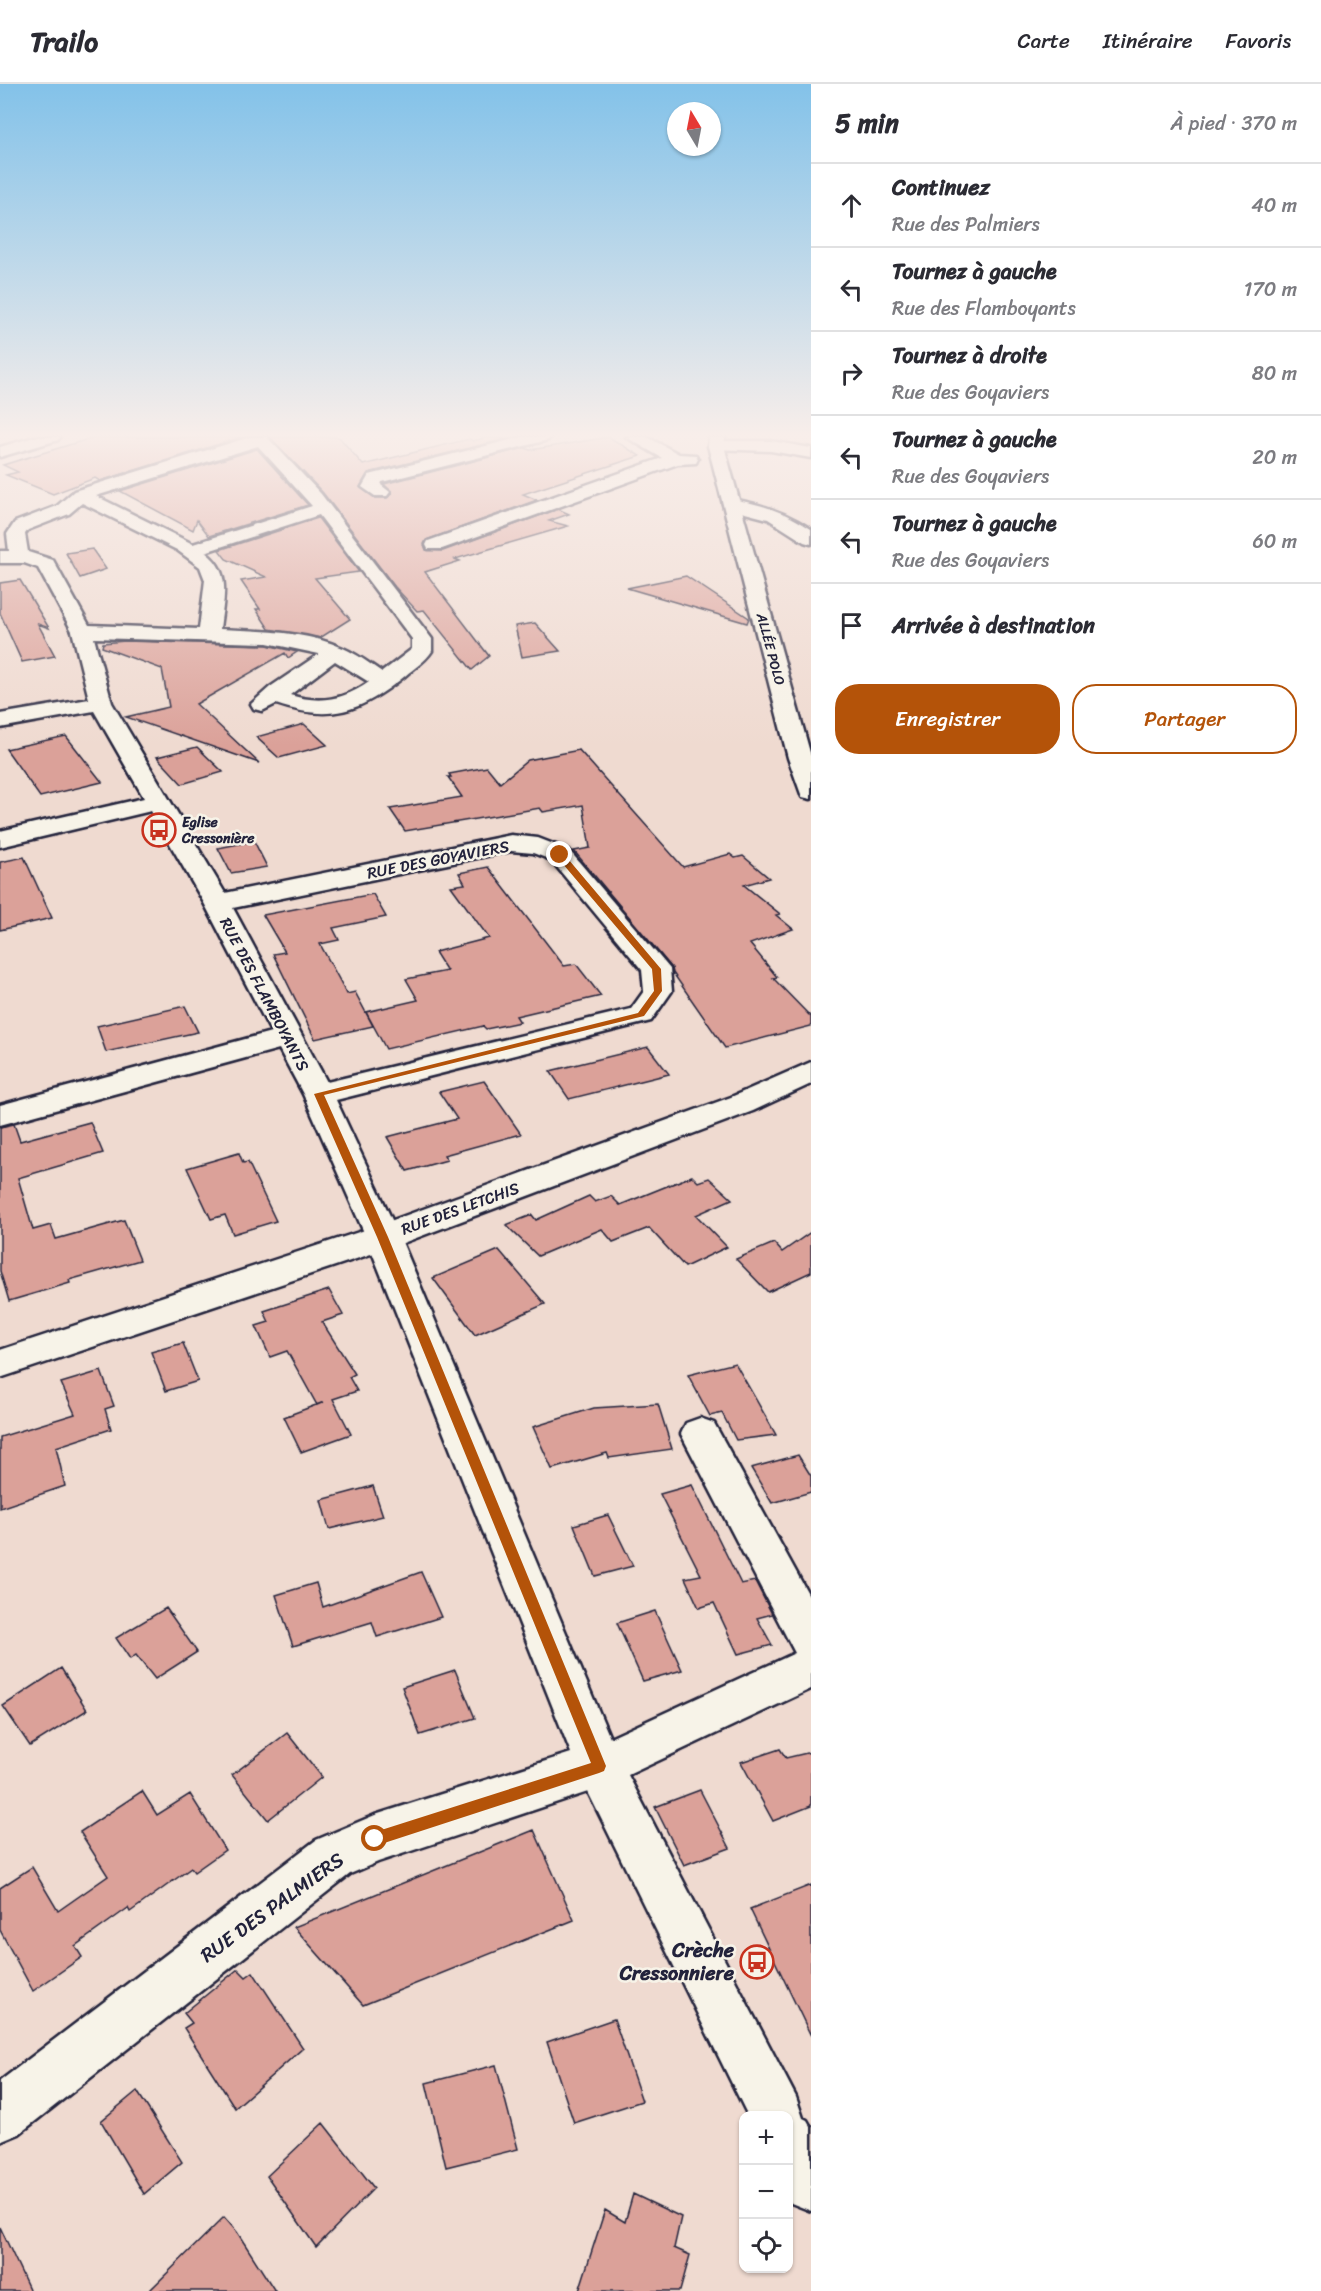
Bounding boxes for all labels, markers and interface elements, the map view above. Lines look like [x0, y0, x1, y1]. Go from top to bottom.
text: Trailo [30, 17, 98, 66]
text: Carte [1018, 22, 1070, 60]
text: Itinéraire [1103, 22, 1193, 60]
text: Favoris [1226, 22, 1291, 60]
text: 5 min [835, 100, 899, 146]
north arrow [667, 102, 721, 156]
text: À pied · 370 m [1170, 106, 1297, 141]
text: Continuez [892, 168, 990, 207]
text: 40 m [1251, 188, 1297, 223]
icon: ahead [835, 189, 868, 222]
text: Rue des Palmiers [892, 207, 1040, 242]
text: Tournez à gauche [892, 252, 1057, 291]
text: 170 m [1244, 272, 1297, 307]
icon: left [835, 273, 868, 306]
text: Rue des Flamboyants [892, 291, 1076, 326]
text: Tournez à droite [892, 336, 1047, 375]
text: 80 m [1252, 356, 1297, 391]
icon: right [835, 357, 868, 390]
text: Rue des Goyaviers [892, 375, 1049, 410]
text: Tournez à gauche [892, 420, 1057, 459]
text: 20 m [1252, 440, 1297, 475]
icon: left [835, 441, 868, 474]
text: Rue des Goyaviers [892, 459, 1049, 494]
text: Tournez à gauche [892, 504, 1057, 543]
text: 60 m [1252, 524, 1297, 559]
icon: left [835, 525, 868, 558]
text: Rue des Goyaviers [892, 543, 1049, 578]
text: Arrivée à destination [892, 606, 1095, 645]
street label: ALLÉE POLO [749, 609, 792, 688]
icon: arrive [835, 609, 868, 642]
button: Enregistrer [835, 684, 1060, 754]
button: Partager [1072, 684, 1297, 754]
place label: Eglise Cressonière [181, 810, 255, 851]
bus stop icon: Eglise Cressonière [141, 812, 177, 848]
street label: RUE DES GOYAVIERS [364, 831, 512, 888]
route end [546, 841, 572, 867]
street label: RUE DES FLAMBOYANTS [212, 912, 318, 1077]
street label: RUE DES LETCHIS [397, 1174, 524, 1243]
route start [361, 1825, 387, 1851]
street label: RUE DES PALMIERS [193, 1843, 352, 1972]
place label: Crèche Cressonniere [619, 1933, 735, 1991]
bus stop icon: Crèche Cressonniere [739, 1944, 775, 1980]
map controls [739, 2111, 793, 2273]
button: + [739, 2111, 793, 2165]
button: − [739, 2165, 793, 2219]
button: locate [739, 2219, 793, 2273]

